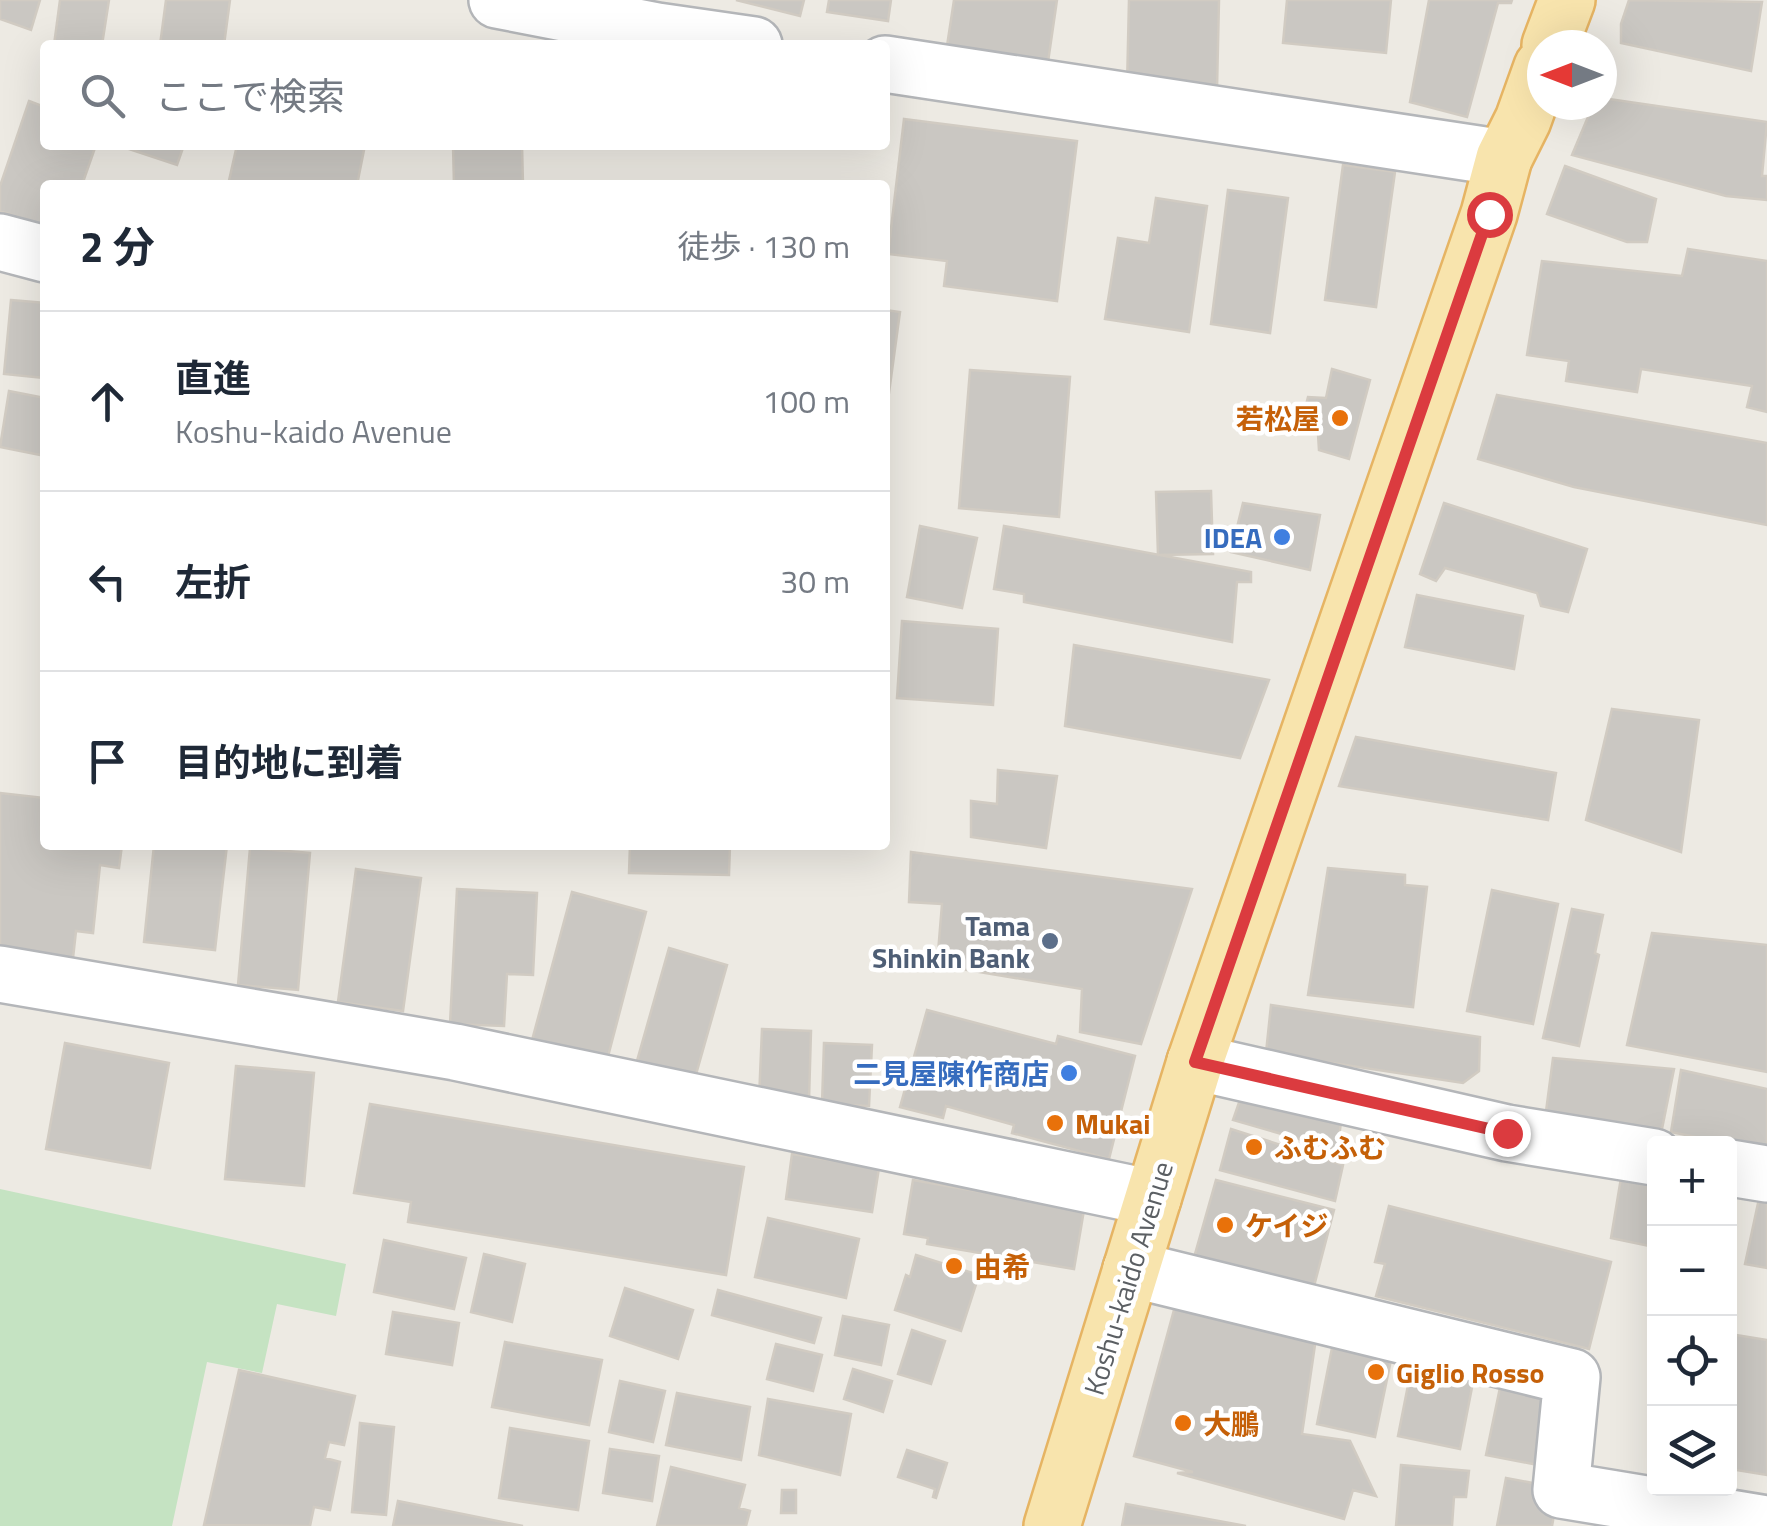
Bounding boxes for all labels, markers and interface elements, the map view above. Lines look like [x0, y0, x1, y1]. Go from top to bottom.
north arrow [1527, 30, 1617, 120]
search box [40, 40, 890, 150]
text: ここで検索 [155, 67, 345, 125]
icon: search [75, 68, 130, 123]
route start [1467, 192, 1513, 238]
text: 2 分 [80, 214, 155, 278]
text: 徒歩 · 130 m [677, 222, 850, 270]
text: 直進 [175, 349, 251, 407]
icon: ahead [80, 374, 135, 429]
text: 100 m [762, 377, 850, 425]
place label: 若松屋 [1236, 397, 1320, 440]
text: Koshu-kaido Avenue [175, 407, 452, 455]
marker: 若松屋 [1329, 407, 1351, 429]
place label: IDEA [1204, 516, 1262, 559]
marker: IDEA [1271, 526, 1293, 548]
text: 左折 [175, 553, 251, 611]
icon: left [80, 554, 135, 609]
text: 30 m [780, 557, 850, 605]
text: 目的地に到着 [175, 733, 403, 791]
icon: arrive [80, 734, 135, 789]
place label: Tama Shinkin Bank [872, 904, 1031, 979]
marker: Tama Shinkin Bank [1039, 930, 1061, 952]
place label: 二見屋陳作商店 [853, 1052, 1049, 1095]
marker: 二見屋陳作商店 [1058, 1062, 1080, 1084]
place label: Mukai [1075, 1102, 1150, 1145]
route end [1485, 1111, 1531, 1157]
marker: Mukai [1044, 1112, 1066, 1134]
place label: ふむふむ [1274, 1126, 1386, 1169]
marker: ふむふむ [1243, 1136, 1265, 1158]
map controls [1647, 1136, 1737, 1496]
button: + [1647, 1136, 1737, 1226]
street label: Koshu-kaido Avenue [1072, 1156, 1184, 1400]
place label: ケイジ [1245, 1204, 1328, 1247]
marker: ケイジ [1214, 1214, 1236, 1236]
button: − [1647, 1226, 1737, 1316]
place label: 由希 [974, 1245, 1030, 1288]
marker: 由希 [943, 1255, 965, 1277]
button: locate [1647, 1316, 1737, 1406]
place label: Giglio Rosso [1396, 1351, 1545, 1394]
marker: Giglio Rosso [1365, 1361, 1387, 1383]
place label: 大鵬 [1203, 1402, 1259, 1445]
button: layers [1647, 1406, 1737, 1496]
marker: 大鵬 [1172, 1412, 1194, 1434]

